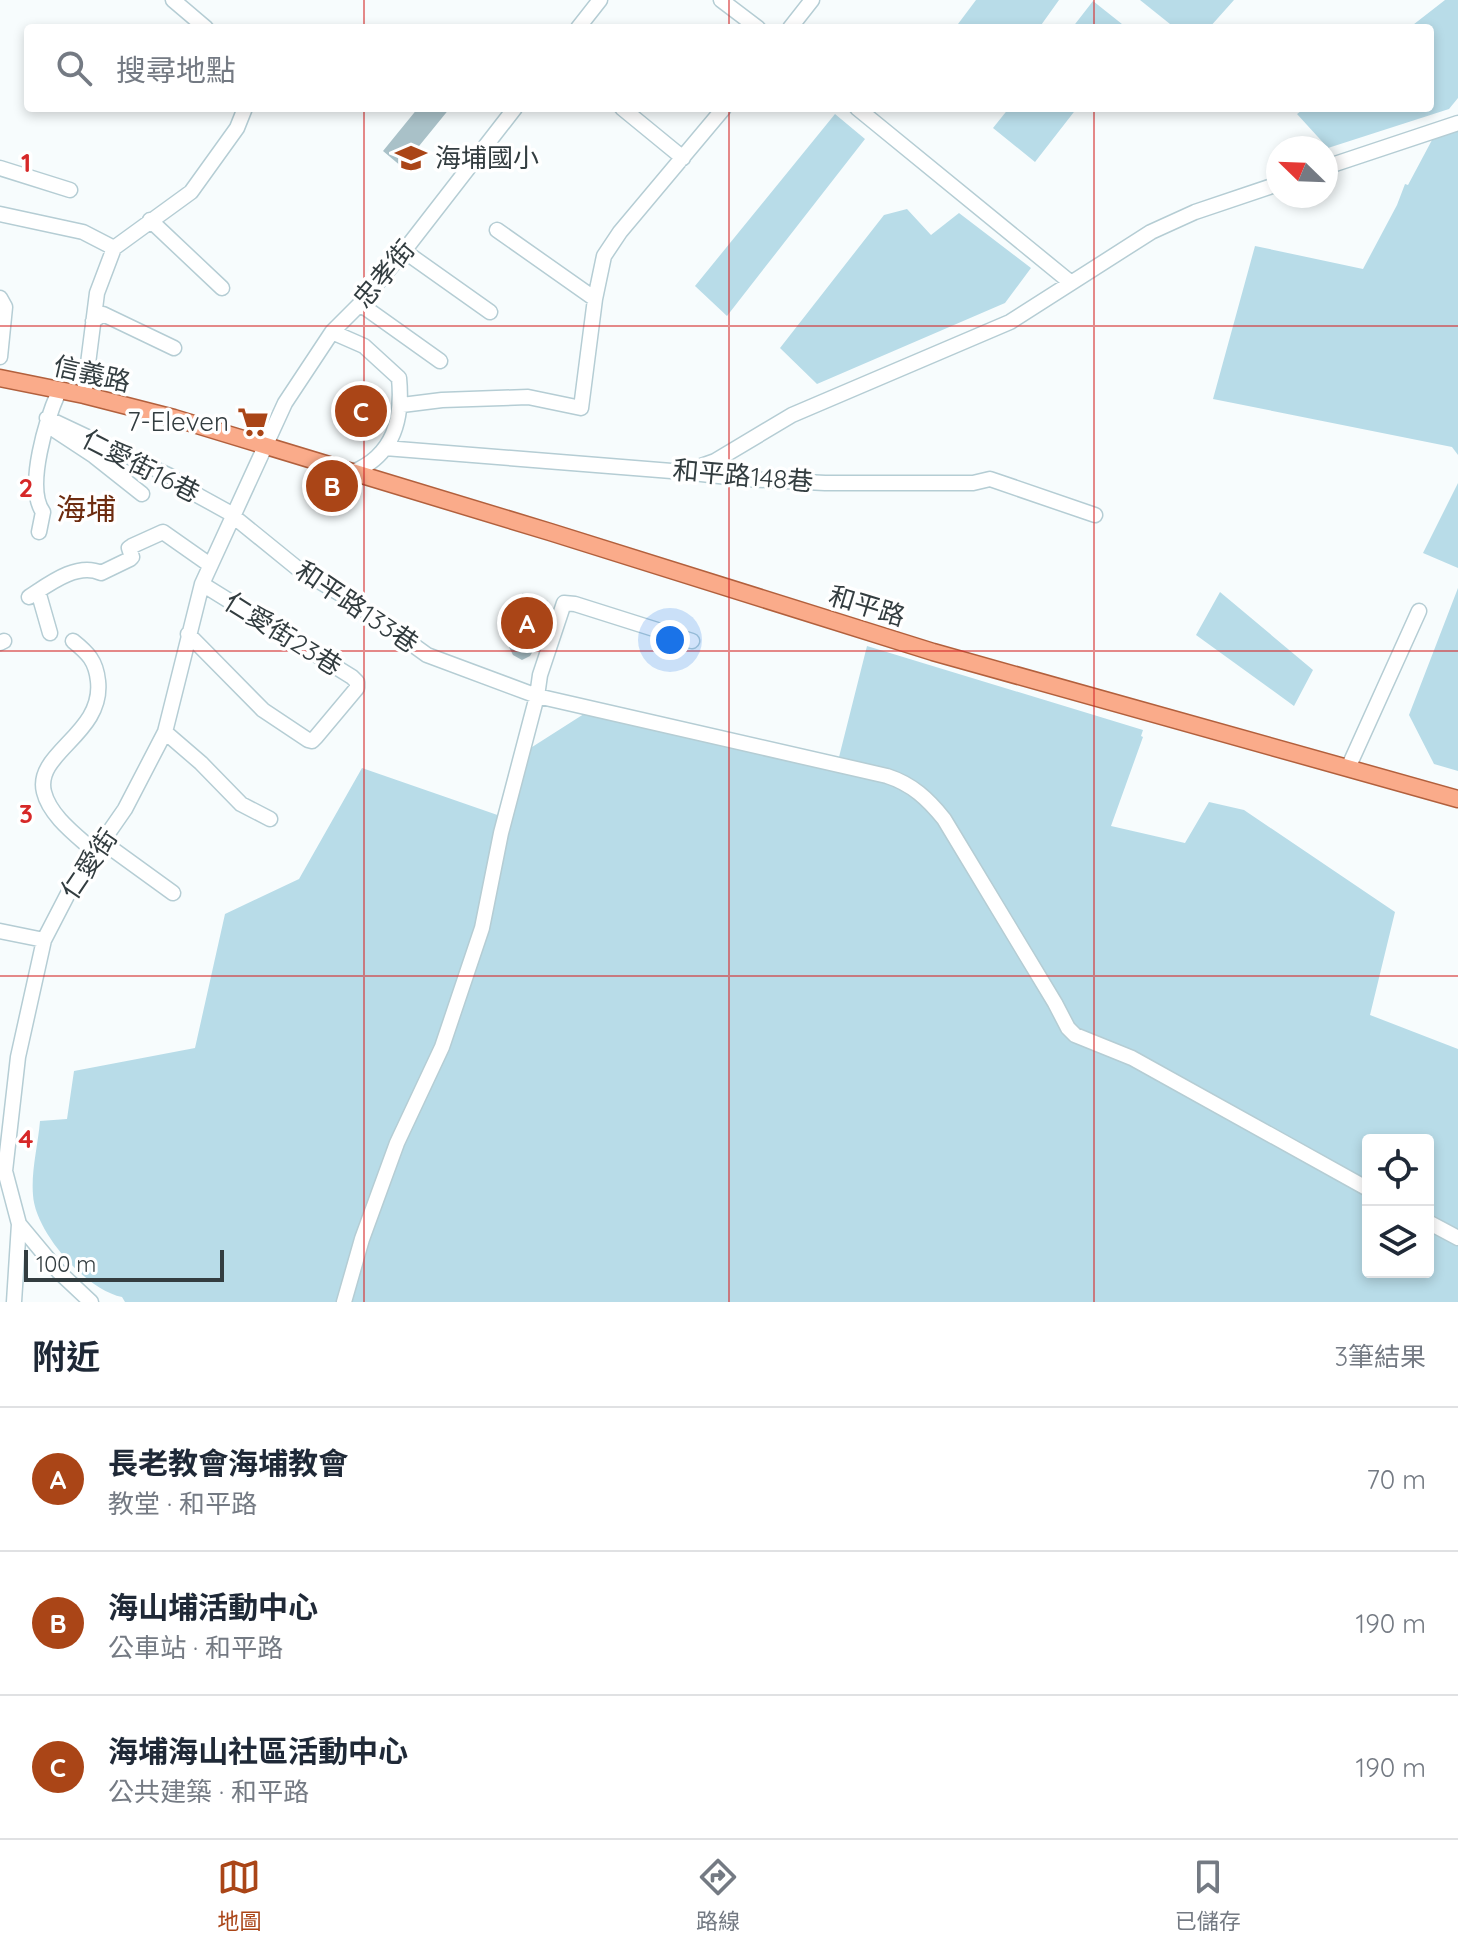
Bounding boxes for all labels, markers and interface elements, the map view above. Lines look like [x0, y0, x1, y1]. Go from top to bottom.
search box [24, 24, 1434, 112]
icon: search [52, 46, 96, 90]
text: 搜尋地點 [116, 51, 236, 89]
north arrow [1266, 136, 1338, 208]
school or university icon: 海埔國小 [394, 141, 428, 175]
place label: 海埔國小 [435, 141, 539, 174]
text: 1 [21, 146, 31, 179]
street label: 忠孝街 [346, 233, 421, 314]
street label: 信義路 [50, 349, 134, 398]
pin: C [335, 381, 387, 441]
place label: 7-Eleven [127, 405, 229, 438]
supermarket icon: 7-Eleven [236, 405, 270, 439]
street label: 仁愛街16巷 [77, 422, 206, 509]
street label: 和平路148巷 [671, 453, 815, 498]
pin: B [306, 456, 358, 516]
text: 2 [19, 471, 33, 504]
district label: 海埔 [56, 490, 116, 528]
street label: 和平路133巷 [290, 554, 425, 660]
street label: 和平路 [825, 578, 909, 633]
street label: 仁愛街23巷 [219, 585, 348, 683]
pin: A [501, 593, 553, 653]
your location [650, 620, 690, 660]
text: 3 [19, 797, 33, 830]
street label: 仁愛街 [53, 822, 124, 905]
text: 4 [18, 1122, 34, 1155]
map controls [1362, 1134, 1434, 1278]
button: locate [1362, 1134, 1434, 1206]
button: layers [1362, 1206, 1434, 1278]
scale bar [24, 1246, 224, 1282]
text: 100 m [36, 1250, 96, 1278]
text: 附近 [32, 1335, 100, 1378]
text: 3筆結果 [1334, 1340, 1426, 1373]
text: 長老教會海埔教會 [108, 1444, 348, 1482]
text: A [50, 1463, 66, 1496]
text: 70 m [1366, 1463, 1426, 1496]
text: 教堂 · 和平路 [108, 1487, 257, 1520]
text: 海山埔活動中心 [108, 1588, 318, 1626]
text: B [49, 1607, 67, 1640]
text: 190 m [1356, 1607, 1426, 1640]
text: 公車站 · 和平路 [108, 1631, 283, 1664]
text: 海埔海山社區活動中心 [108, 1732, 408, 1770]
text: C [50, 1751, 66, 1784]
text: 190 m [1356, 1751, 1426, 1784]
text: 公共建築 · 和平路 [108, 1775, 309, 1808]
tab: 地圖 [217, 1855, 261, 1935]
tab: 路線 [696, 1855, 740, 1935]
tab: 已儲存 [1175, 1855, 1241, 1935]

